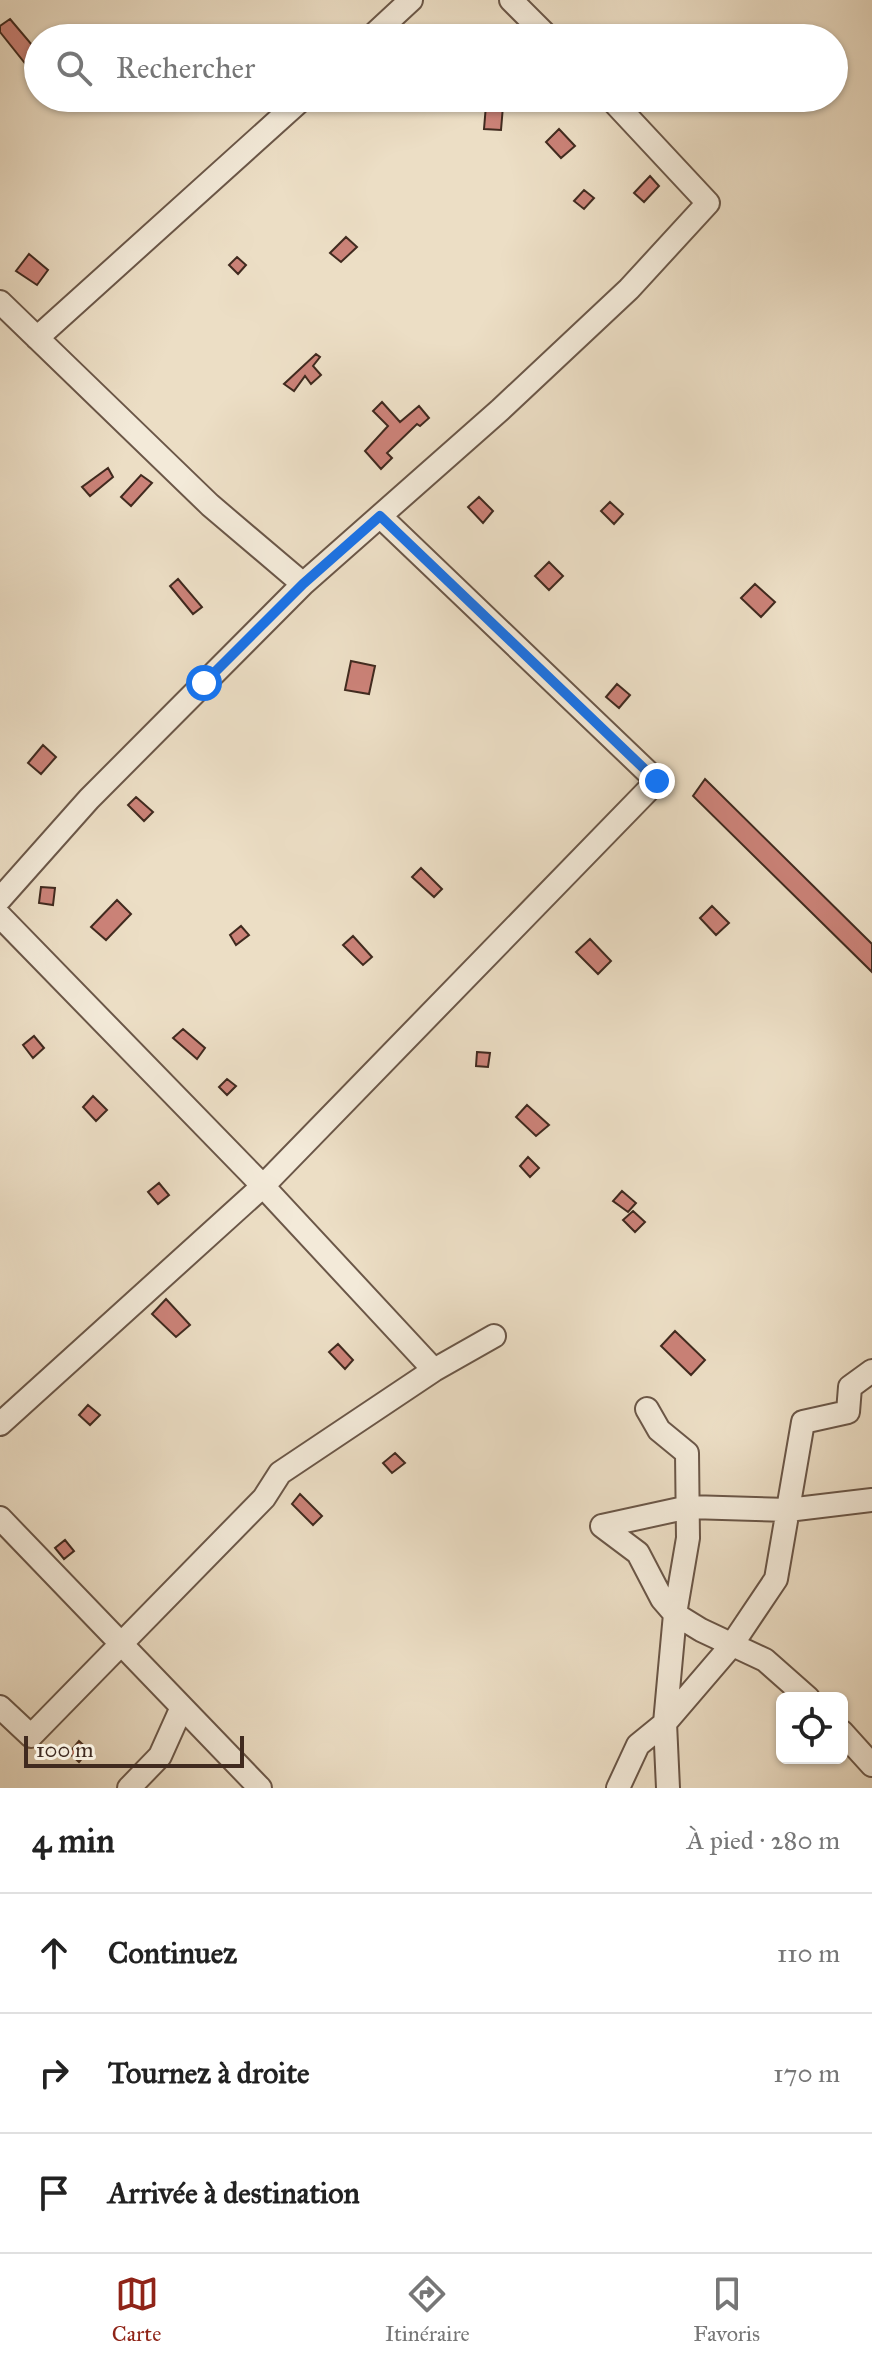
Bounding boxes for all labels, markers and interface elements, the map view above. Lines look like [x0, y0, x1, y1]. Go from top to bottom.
search box [24, 24, 848, 112]
icon: search [52, 46, 96, 90]
text: Rechercher [116, 50, 255, 86]
route start [186, 665, 222, 701]
route end [639, 763, 675, 799]
map controls [776, 1692, 848, 1764]
button: locate [776, 1692, 848, 1764]
scale bar [24, 1732, 244, 1768]
text: 100 m [36, 1736, 93, 1763]
text: 4 min [32, 1820, 115, 1861]
text: À pied · 280 m [687, 1824, 840, 1856]
icon: ahead [32, 1931, 76, 1975]
text: Continuez [108, 1935, 237, 1971]
text: 110 m [777, 1937, 840, 1969]
icon: right [32, 2051, 76, 2095]
text: Tournez à droite [108, 2055, 310, 2091]
text: 170 m [773, 2057, 840, 2089]
icon: arrive [32, 2171, 76, 2215]
text: Arrivée à destination [108, 2175, 360, 2211]
tab: Carte [112, 2272, 161, 2347]
tab: Itinéraire [385, 2272, 470, 2347]
tab: Favoris [693, 2272, 760, 2347]

